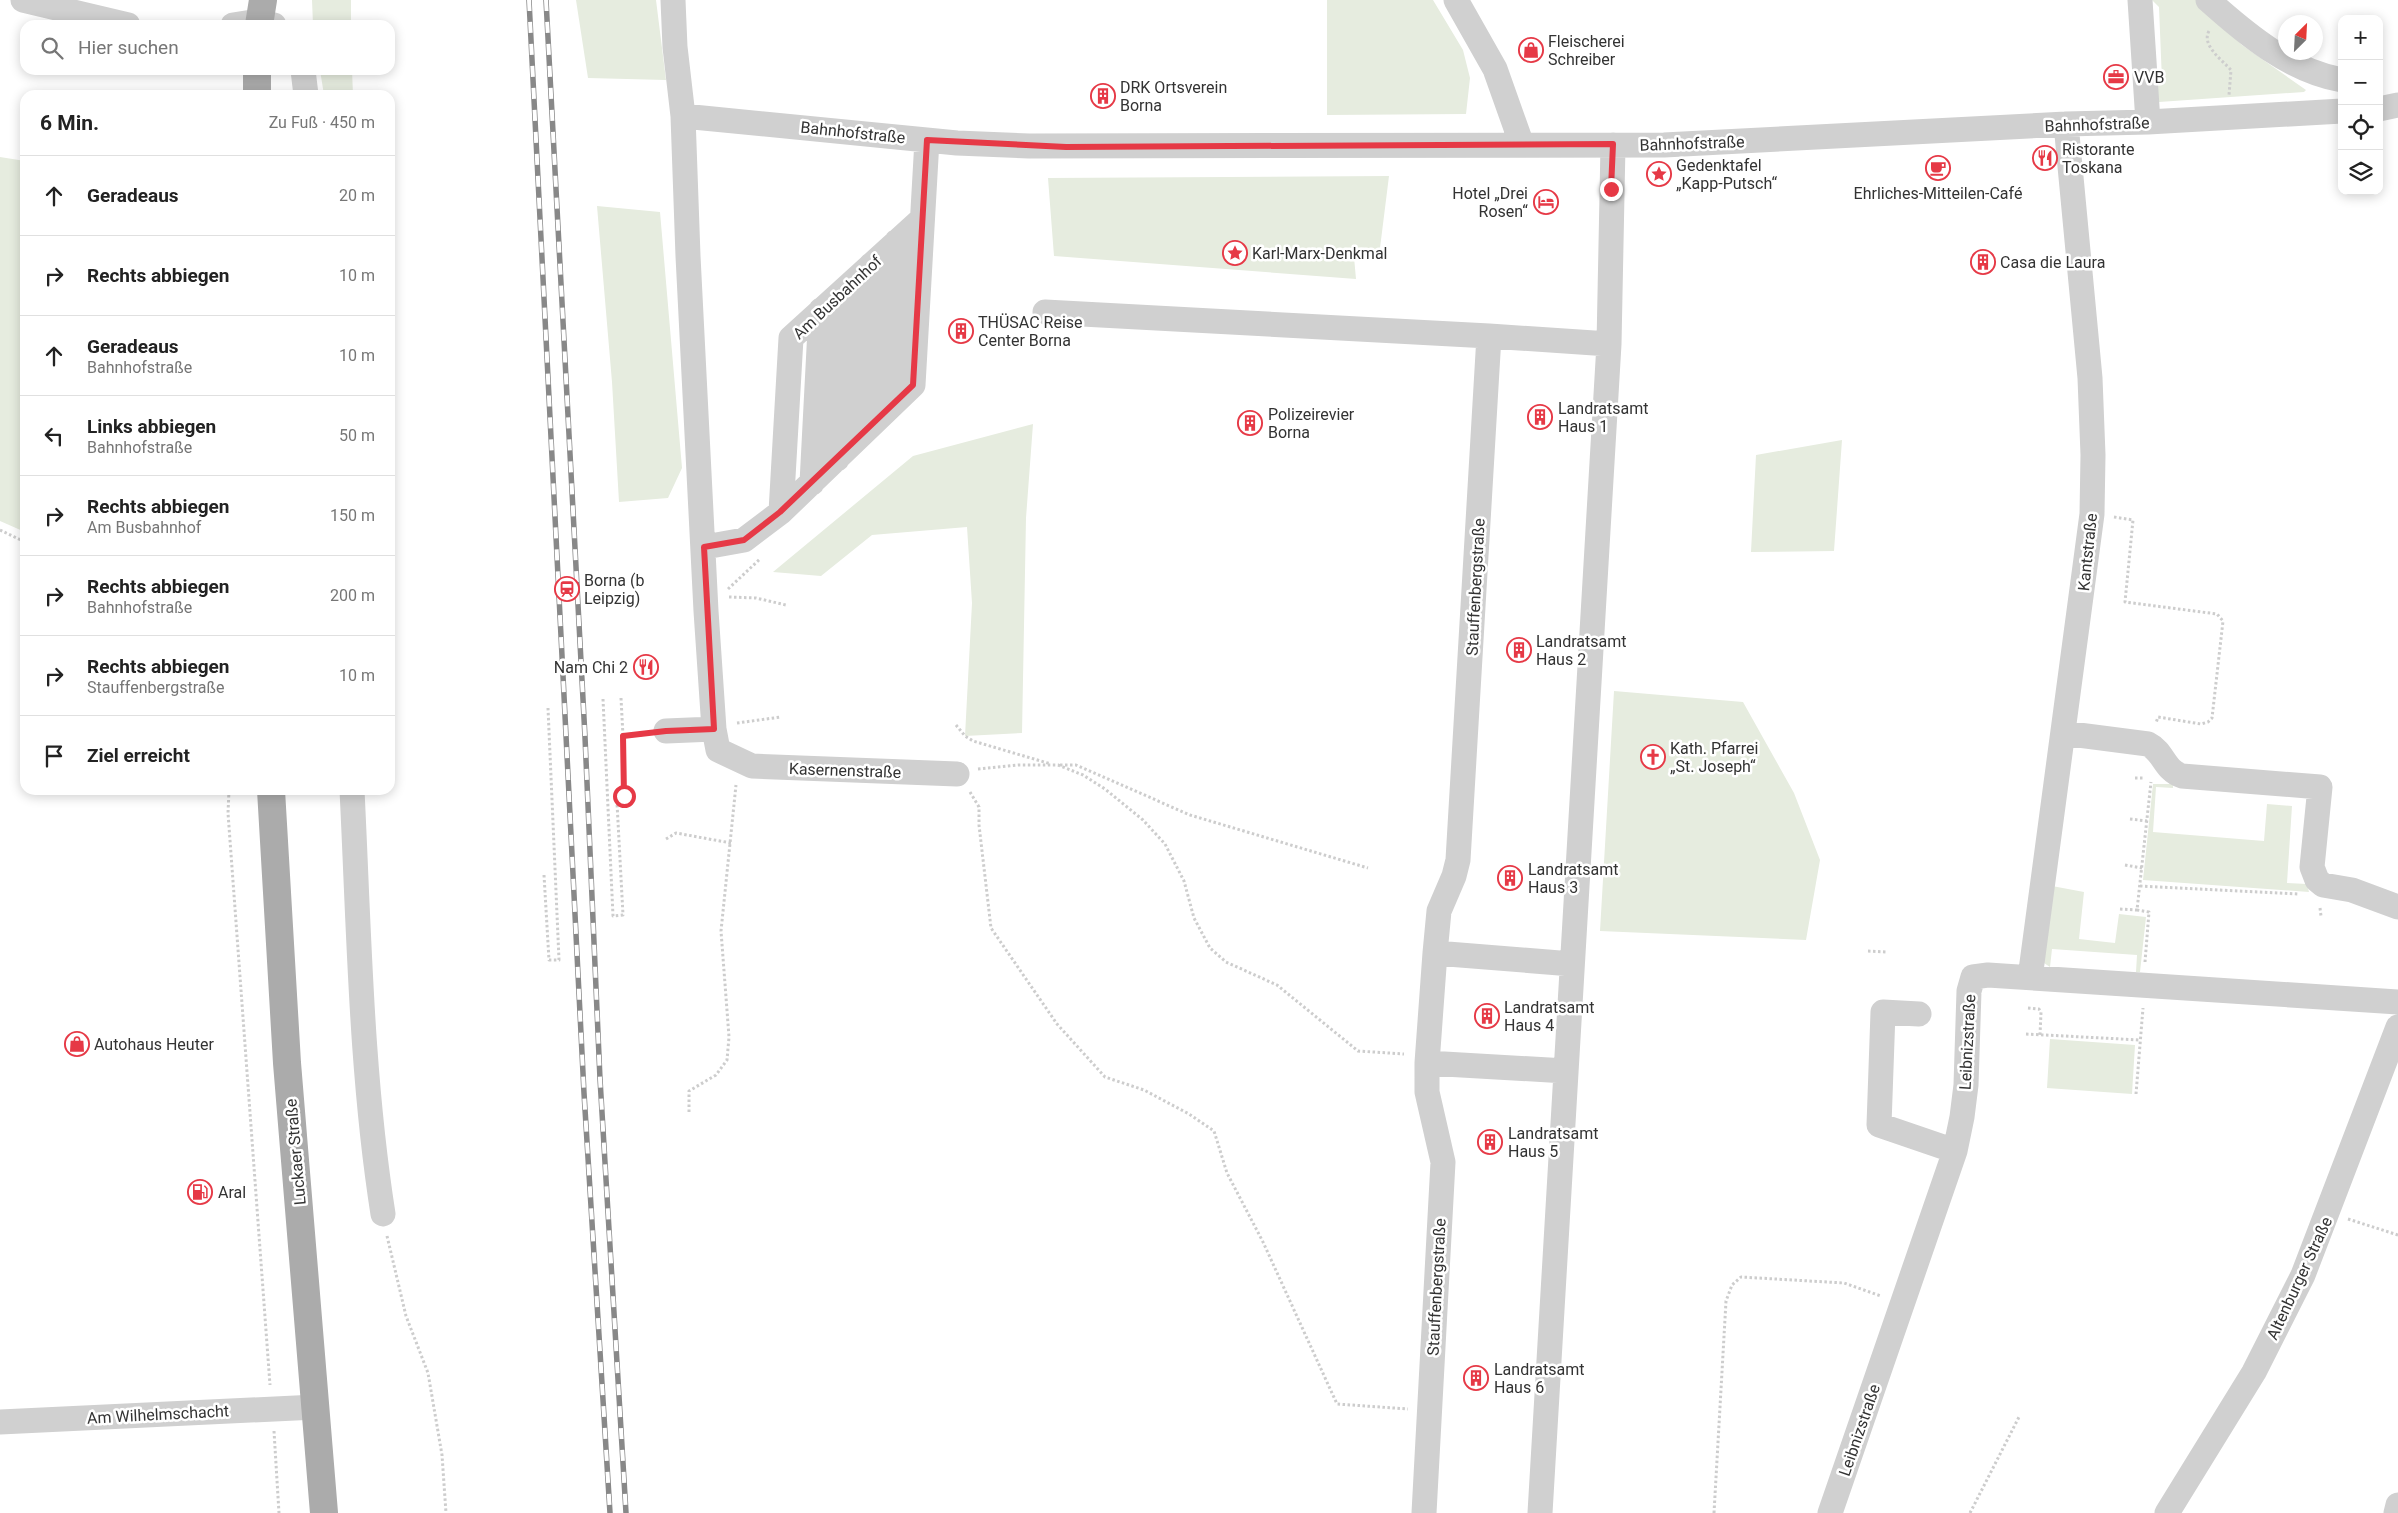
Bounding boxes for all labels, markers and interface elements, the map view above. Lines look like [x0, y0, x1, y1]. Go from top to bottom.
north arrow [2278, 15, 2323, 60]
map controls [2338, 15, 2383, 195]
button: + [2338, 15, 2383, 60]
search box [20, 20, 395, 75]
place label: Fleischerei Schreiber [1548, 32, 1625, 69]
icon: search [38, 34, 66, 62]
text: Hier suchen [78, 36, 179, 59]
shop icon: Fleischerei Schreiber [1518, 37, 1544, 63]
button: − [2338, 60, 2383, 105]
office icon: VVB [2103, 64, 2129, 90]
place label: VVB [2134, 68, 2164, 87]
place label: DRK Ortsverein Borna [1120, 78, 1227, 115]
building icon: DRK Ortsverein Borna [1090, 83, 1116, 109]
button: locate [2338, 105, 2383, 150]
text: 6 Min. [40, 111, 99, 135]
text: Zu Fuß · 450 m [269, 113, 375, 132]
street label: Bahnhofstraße [2044, 113, 2150, 136]
street label: Bahnhofstraße [800, 118, 906, 147]
street label: Bahnhofstraße [1639, 132, 1745, 155]
place label: Ristorante Toskana [2062, 140, 2135, 177]
restaurant icon: Ristorante Toskana [2032, 145, 2058, 171]
button: layers [2338, 150, 2383, 195]
cafe icon: Ehrliches-Mitteilen-Café [1925, 155, 1951, 181]
place label: Gedenktafel „Kapp-Putsch“ [1676, 156, 1777, 193]
place icon: Gedenktafel „Kapp-Putsch“ [1646, 161, 1672, 187]
route end [1600, 178, 1623, 201]
icon: ahead [40, 182, 68, 210]
text: Geradeaus [87, 184, 179, 207]
place label: Hotel „Drei Rosen“ [1452, 184, 1528, 221]
place label: Ehrliches-Mitteilen-Café [1854, 184, 2022, 203]
text: 20 m [339, 186, 375, 205]
hotel icon: Hotel „Drei Rosen“ [1533, 189, 1559, 215]
place icon: Karl-Marx-Denkmal [1222, 240, 1248, 266]
place label: Karl-Marx-Denkmal [1252, 244, 1387, 263]
building icon: Casa die Laura [1970, 249, 1996, 275]
street label: Am Busbahnhof [789, 251, 886, 343]
place label: Casa die Laura [2000, 253, 2105, 272]
icon: right [40, 262, 68, 290]
text: Rechts abbiegen [87, 264, 229, 287]
text: 10 m [339, 266, 375, 285]
place label: THÜSAC Reise Center Borna [978, 313, 1083, 350]
building icon: THÜSAC Reise Center Borna [948, 318, 974, 344]
text: Geradeaus [87, 335, 179, 358]
icon: ahead [40, 342, 68, 370]
text: 10 m [339, 346, 375, 365]
text: Bahnhofstraße [87, 358, 192, 377]
place label: Landratsamt Haus 1 [1558, 399, 1648, 436]
building icon: Landratsamt Haus 1 [1527, 404, 1553, 430]
place label: Polizeirevier Borna [1268, 405, 1355, 442]
building icon: Polizeirevier Borna [1237, 410, 1263, 436]
text: Links abbiegen [87, 415, 216, 438]
icon: left [40, 422, 68, 450]
text: 50 m [339, 426, 375, 445]
text: Bahnhofstraße [87, 438, 192, 457]
text: Rechts abbiegen [87, 495, 229, 518]
icon: right [40, 502, 68, 530]
text: 150 m [330, 506, 375, 525]
street label: Kantstraße [2074, 512, 2101, 592]
text: Am Busbahnhof [87, 518, 201, 537]
street label: Stauffenbergstraße [1462, 518, 1489, 656]
place label: Borna (b Leipzig) [584, 571, 645, 608]
text: Rechts abbiegen [87, 575, 229, 598]
station icon: Borna (b Leipzig) [554, 576, 580, 602]
icon: right [40, 582, 68, 610]
text: 200 m [330, 586, 375, 605]
text: Bahnhofstraße [87, 598, 192, 617]
place label: Landratsamt Haus 2 [1536, 632, 1626, 669]
building icon: Landratsamt Haus 2 [1506, 637, 1532, 663]
restaurant icon: Nam Chi 2 [633, 654, 659, 680]
text: Rechts abbiegen [87, 655, 229, 678]
place label: Nam Chi 2 [554, 658, 628, 677]
icon: right [40, 662, 68, 690]
text: 10 m [339, 666, 375, 685]
text: Stauffenbergstraße [87, 678, 225, 697]
place label: Kath. Pfarrei „St. Joseph“ [1670, 739, 1758, 776]
icon: arrive [40, 742, 68, 770]
text: Ziel erreicht [87, 744, 190, 767]
church icon: Kath. Pfarrei „St. Joseph“ [1640, 744, 1666, 770]
street label: Kasernenstraße [788, 759, 901, 782]
route start [613, 785, 636, 808]
place label: Landratsamt Haus 3 [1528, 860, 1618, 897]
building icon: Landratsamt Haus 3 [1497, 865, 1523, 891]
street label: Leibnizstraße [1956, 994, 1979, 1090]
place label: Landratsamt Haus 4 [1504, 998, 1594, 1035]
building icon: Landratsamt Haus 4 [1474, 1003, 1500, 1029]
shop icon: Autohaus Heuter [64, 1031, 90, 1057]
place label: Autohaus Heuter [94, 1035, 214, 1054]
street label: Luckaer Straße [281, 1098, 310, 1206]
place label: Landratsamt Haus 5 [1508, 1124, 1598, 1161]
building icon: Landratsamt Haus 5 [1477, 1129, 1503, 1155]
fuel station icon: Aral [187, 1179, 213, 1205]
place label: Aral [218, 1183, 246, 1202]
street label: Altenburger Straße [2263, 1214, 2336, 1343]
street label: Stauffenbergstraße [1423, 1218, 1450, 1356]
place label: Landratsamt Haus 6 [1494, 1360, 1584, 1397]
building icon: Landratsamt Haus 6 [1463, 1365, 1489, 1391]
street label: Leibnizstraße [1835, 1382, 1884, 1479]
street label: Am Wilhelmschacht [87, 1401, 230, 1428]

